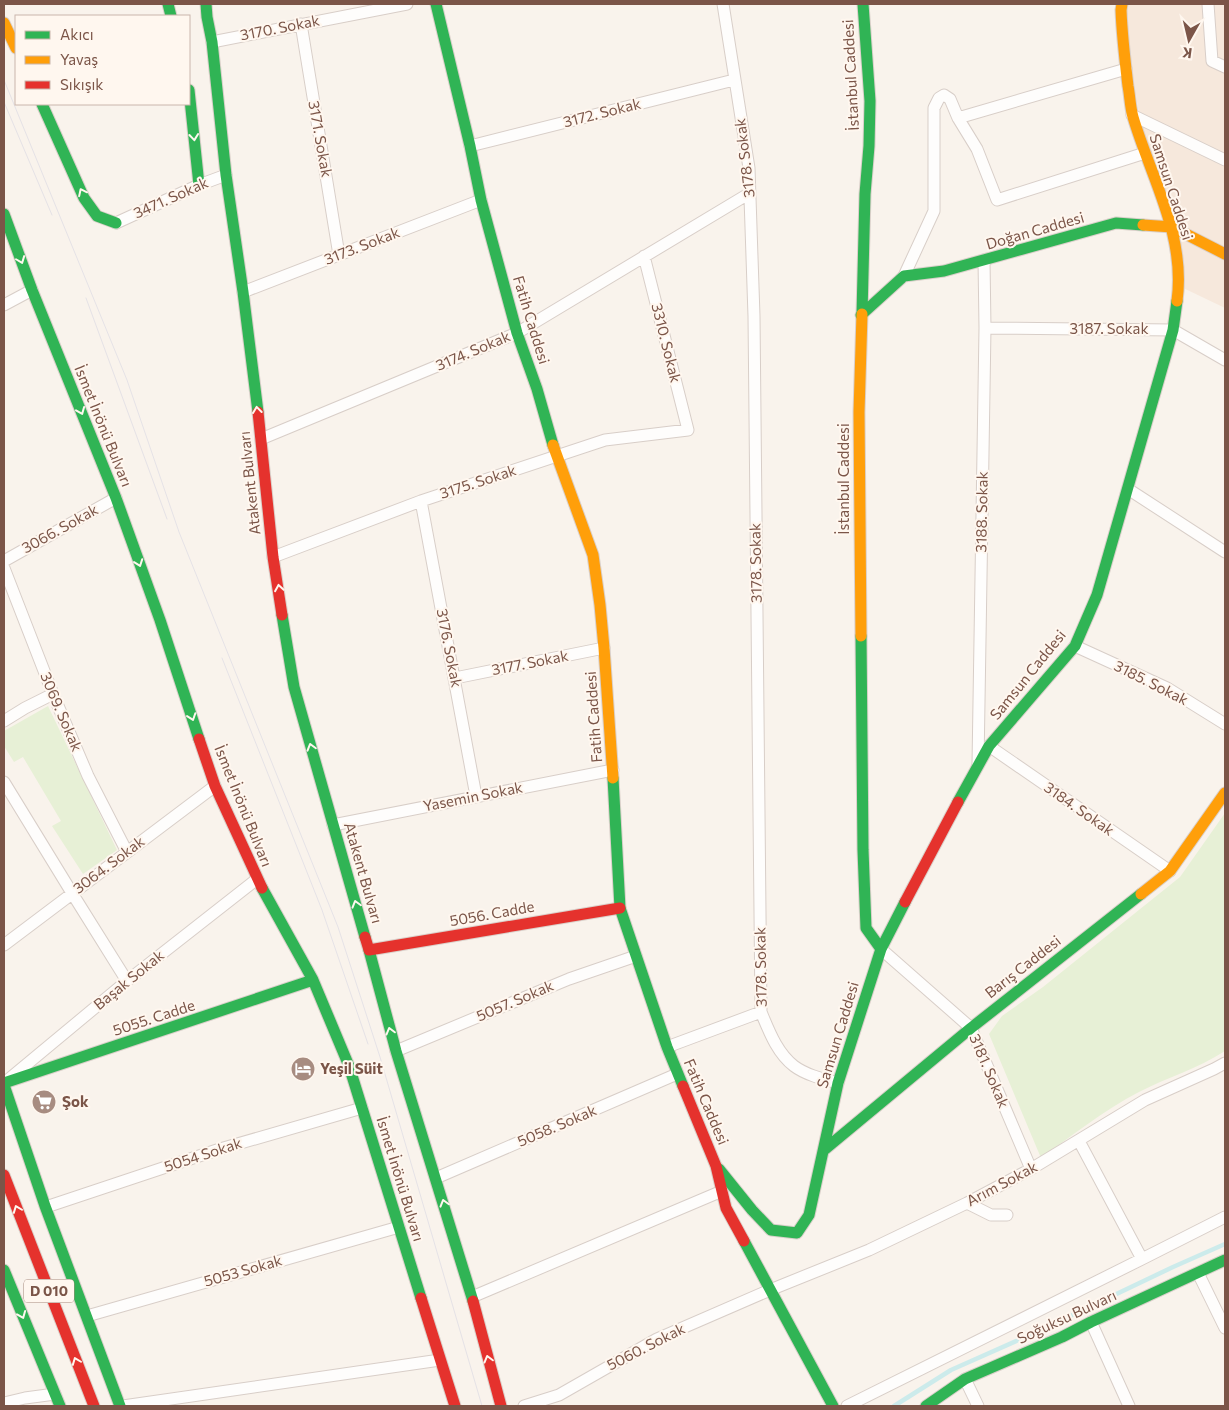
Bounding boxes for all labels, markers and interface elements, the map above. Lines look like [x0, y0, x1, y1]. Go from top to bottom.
street label: 3170. Sokak [239, 10, 321, 44]
legend [15, 15, 190, 105]
north arrow [1164, 15, 1214, 65]
street label: İstanbul Caddesi [838, 19, 862, 131]
text: Akıcı [60, 25, 94, 43]
text: K [1181, 44, 1193, 62]
text: Yavaş [60, 50, 98, 68]
text: Sıkışık [60, 75, 103, 93]
street label: 3172. Sokak [561, 94, 642, 130]
street label: 3171. Sokak [305, 99, 337, 179]
street label: 3178. Sokak [730, 117, 758, 199]
street label: Samsun Caddesi [1146, 131, 1198, 242]
one-way arrow [188, 134, 199, 142]
street label: 3471. Sokak [130, 173, 211, 222]
one-way arrow [78, 188, 88, 197]
street label: Doğan Caddesi [984, 207, 1086, 253]
street label: 3173. Sokak [321, 222, 402, 268]
one-way arrow [15, 255, 25, 264]
street label: Fatih Caddesi [510, 273, 554, 366]
street label: 3310. Sokak [648, 301, 686, 384]
street label: 3187. Sokak [1069, 319, 1149, 337]
street label: 3174. Sokak [433, 326, 513, 374]
street label: İsmet İnönü Bulvarı [71, 362, 137, 489]
one-way arrow [252, 405, 263, 413]
one-way arrow [74, 406, 85, 415]
street label: İstanbul Caddesi [834, 423, 852, 535]
street label: Atakent Bulvarı [235, 430, 263, 536]
street label: 3175. Sokak [437, 460, 518, 502]
street label: 3188. Sokak [971, 471, 991, 553]
street label: 3066. Sokak [18, 500, 101, 556]
street label: 3178. Sokak [745, 523, 765, 603]
one-way arrow [133, 558, 143, 567]
one-way arrow [274, 584, 284, 593]
street label: 3176. Sokak [434, 607, 466, 689]
street label: Samsun Caddesi [985, 626, 1069, 723]
street label: 3177. Sokak [490, 646, 570, 678]
street label: 3185. Sokak [1111, 656, 1192, 708]
street label: 3069. Sokak [37, 669, 87, 754]
street label: Fatih Caddesi [581, 671, 605, 763]
one-way arrow [186, 712, 196, 720]
street label: İsmet İnönü Bulvarı [211, 742, 277, 869]
one-way arrow [307, 744, 317, 752]
street label: Yasemin Sokak [421, 778, 524, 815]
street label: 3184. Sokak [1041, 778, 1118, 839]
street label: Atakent Bulvarı [341, 820, 387, 925]
street label: 3064. Sokak [69, 832, 148, 897]
street label: 5056. Cadde [448, 897, 536, 929]
one-way arrow [351, 899, 362, 908]
street label: 3178. Sokak [750, 927, 770, 1007]
street label: Barış Caddesi [981, 931, 1064, 1001]
street label: Başak Sokak [90, 945, 167, 1013]
street label: 5057. Sokak [473, 976, 556, 1024]
street label: Samsun Caddesi [812, 979, 862, 1090]
street label: 5055. Cadde [110, 995, 197, 1039]
one-way arrow [386, 1027, 396, 1036]
street label: 3181. Sokak [966, 1031, 1014, 1110]
hotel icon: Yeşil Süit [290, 1056, 316, 1082]
street label: Fatih Caddesi [681, 1056, 733, 1147]
place label: Yeşil Süit [320, 1059, 383, 1077]
supermarket icon: Şok [31, 1089, 57, 1115]
place label: Şok [62, 1092, 89, 1110]
street label: 5058. Sokak [514, 1100, 599, 1150]
street label: İsmet İnönü Bulvarı [373, 1114, 429, 1243]
street label: 5054 Sokak [162, 1133, 244, 1175]
street label: Arım Sokak [963, 1157, 1040, 1209]
one-way arrow [439, 1199, 449, 1207]
one-way arrow [13, 1206, 23, 1214]
street label: 5053 Sokak [202, 1250, 284, 1290]
road number: D 010 [24, 1280, 74, 1302]
street label: Soğuksu Bulvarı [1014, 1285, 1119, 1347]
one-way arrow [16, 1310, 27, 1319]
street label: 5060. Sokak [603, 1319, 688, 1373]
one-way arrow [483, 1355, 494, 1364]
one-way arrow [72, 1357, 82, 1366]

